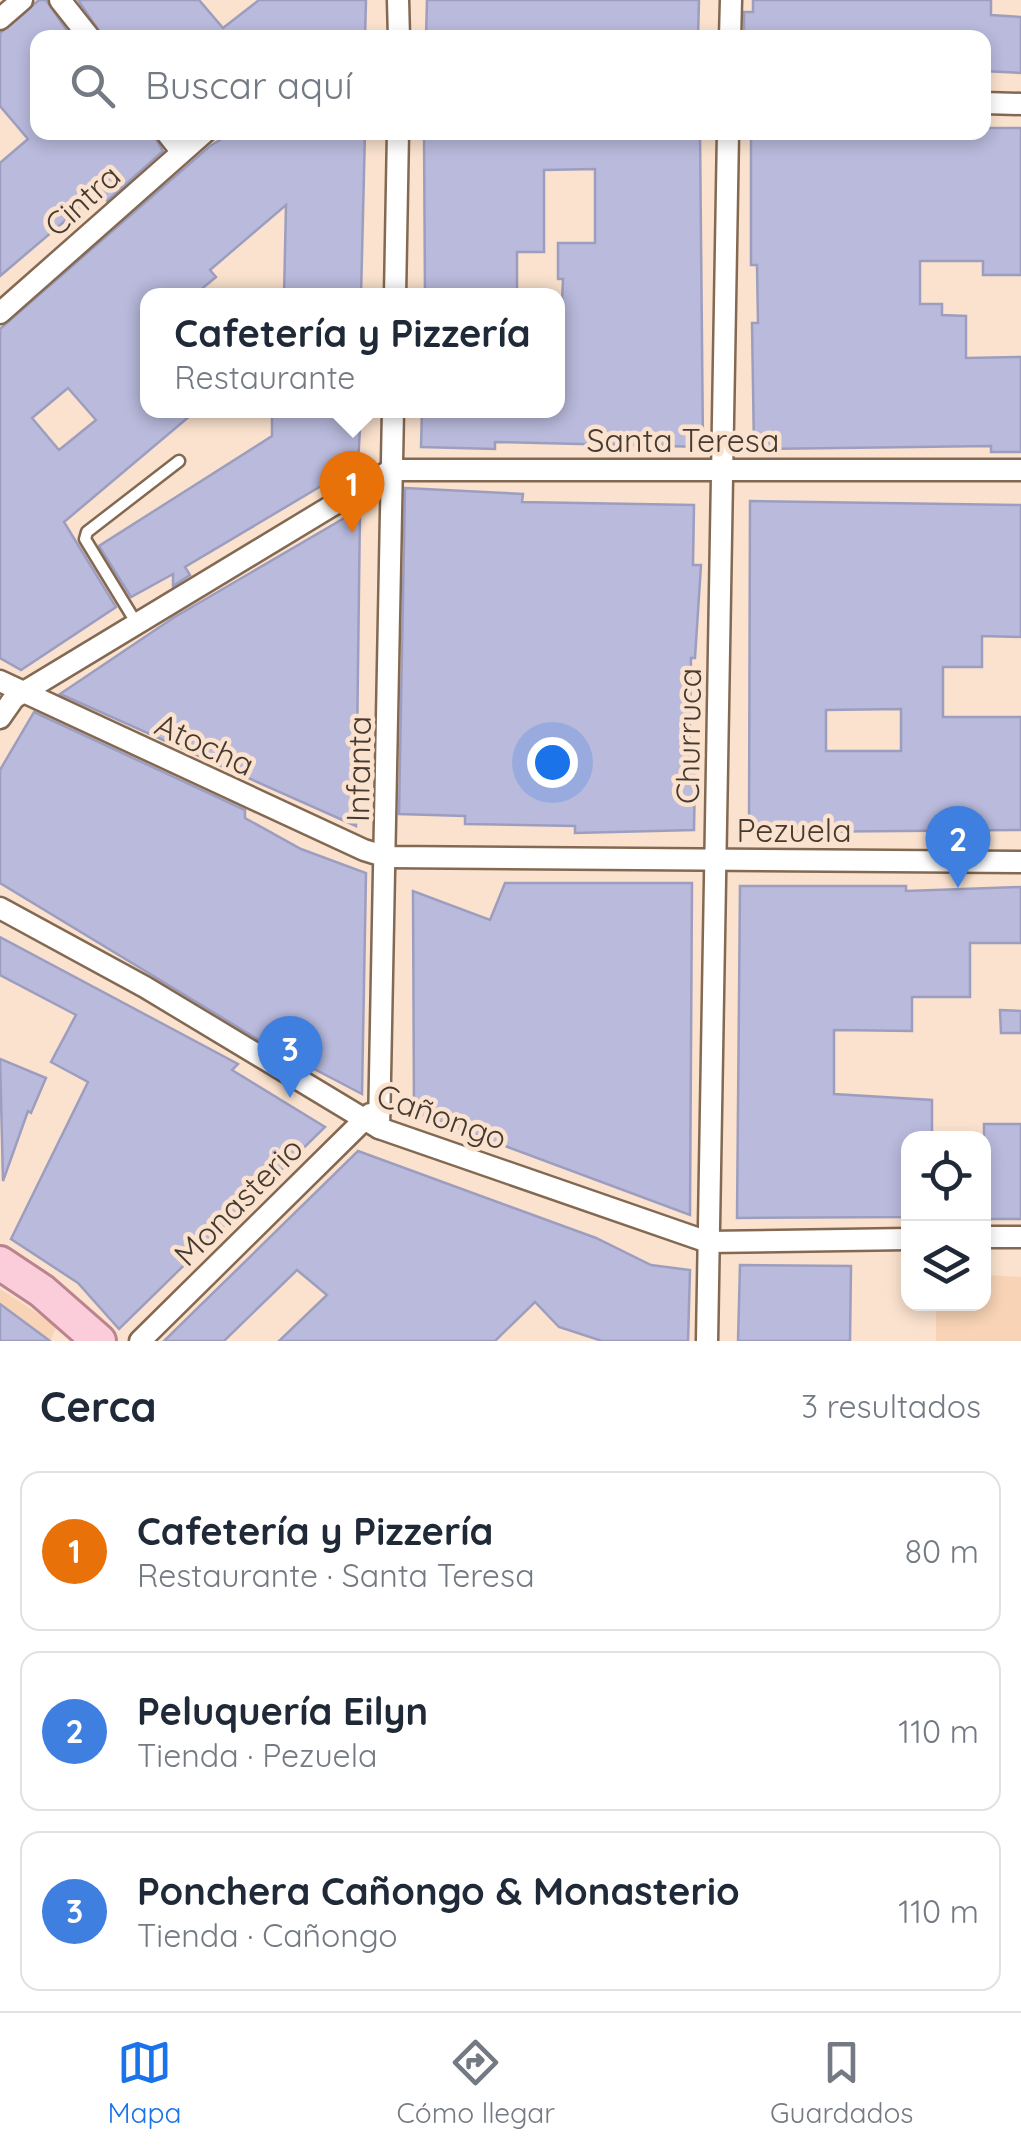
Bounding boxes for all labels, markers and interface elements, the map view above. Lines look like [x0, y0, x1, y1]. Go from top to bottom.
search box [30, 30, 991, 140]
icon: search [65, 58, 120, 113]
text: Buscar aquí [145, 61, 353, 109]
street label: Cintra [36, 156, 128, 244]
popup [140, 288, 565, 418]
text: Cafetería y Pizzería [174, 309, 531, 357]
text: Restaurante [174, 357, 355, 397]
street label: Santa Teresa [587, 420, 779, 460]
pin: 1 [320, 450, 384, 533]
street label: Churruca [667, 668, 709, 804]
street label: Atocha [149, 704, 261, 784]
street label: Infanta [337, 716, 379, 822]
your location [527, 737, 578, 788]
pin: 2 [926, 806, 990, 888]
street label: Pezuela [736, 810, 852, 850]
pin: 3 [258, 1016, 322, 1098]
street label: Cañongo [372, 1074, 512, 1158]
street label: Monasterio [165, 1128, 311, 1274]
map controls [901, 1131, 991, 1311]
button: locate [901, 1131, 991, 1221]
button: layers [901, 1221, 991, 1311]
text: Cerca [40, 1380, 157, 1433]
text: 3 resultados [801, 1386, 981, 1426]
text: Cafetería y Pizzería [137, 1507, 493, 1555]
text: 1 [68, 1531, 81, 1571]
text: 80 m [905, 1531, 979, 1571]
text: Restaurante · Santa Teresa [137, 1555, 535, 1595]
text: Peluquería Eilyn [137, 1687, 428, 1735]
text: 2 [65, 1711, 84, 1751]
text: 110 m [898, 1711, 979, 1751]
text: Tienda · Pezuela [137, 1735, 377, 1775]
text: Ponchera Cañongo & Monasterio [137, 1867, 740, 1915]
text: 3 [66, 1891, 83, 1931]
text: 110 m [898, 1891, 979, 1931]
text: Tienda · Cañongo [137, 1915, 398, 1955]
tab: Mapa [107, 2035, 182, 2130]
tab: Cómo llegar [396, 2035, 555, 2130]
tab: Guardados [770, 2035, 914, 2130]

